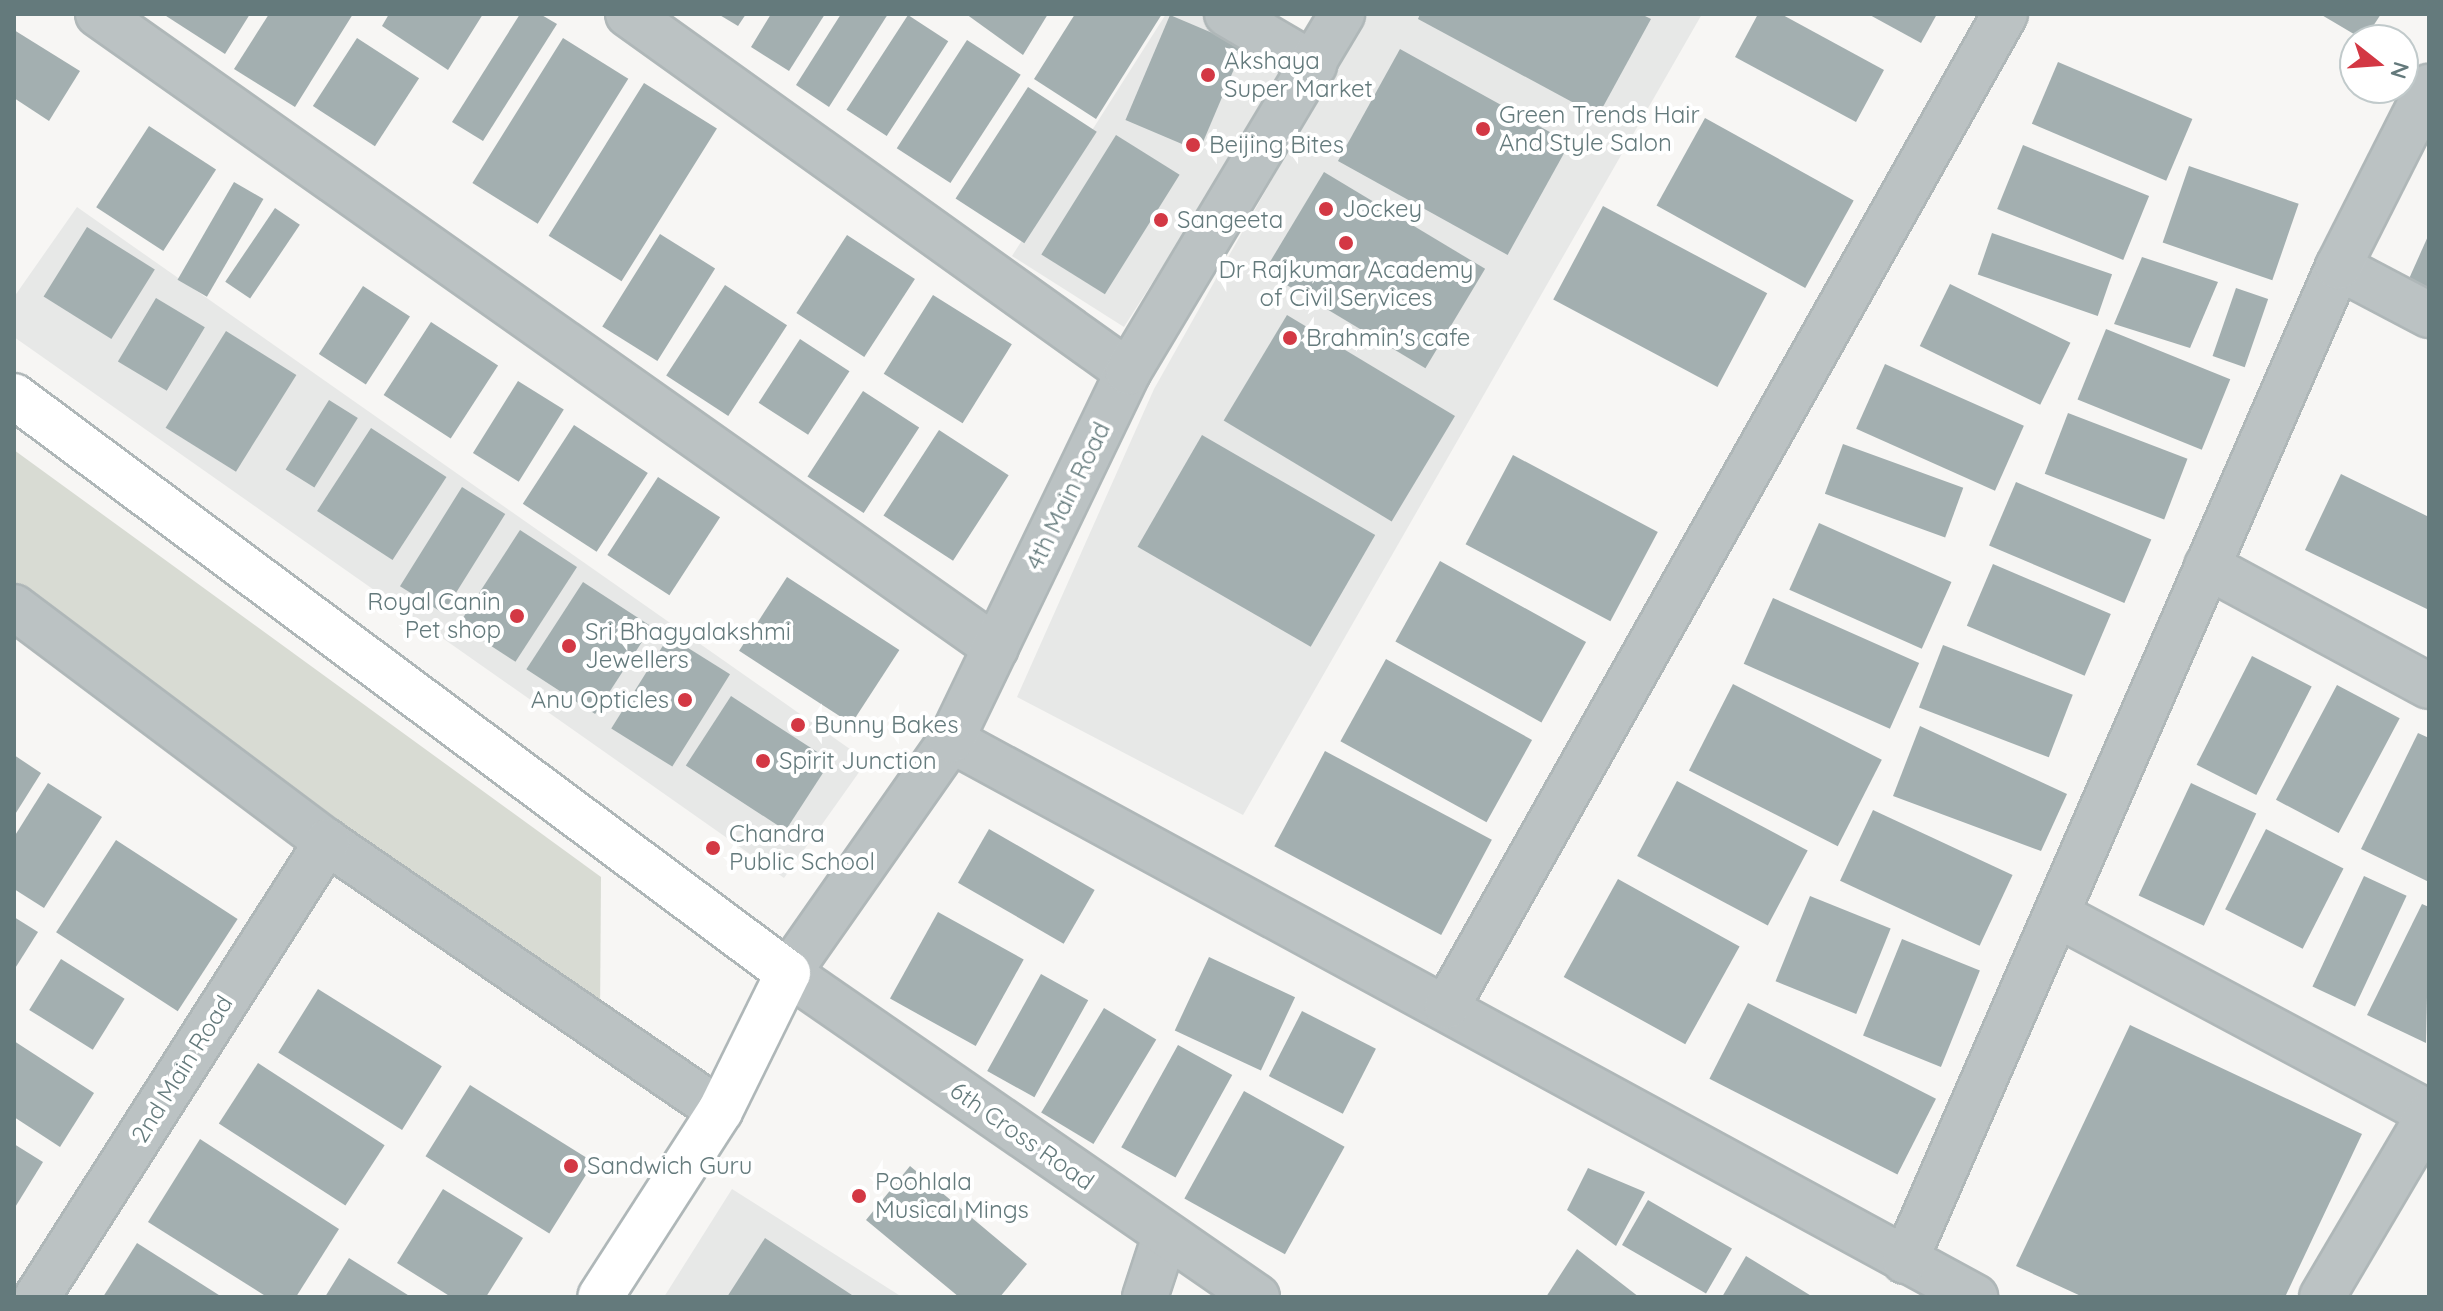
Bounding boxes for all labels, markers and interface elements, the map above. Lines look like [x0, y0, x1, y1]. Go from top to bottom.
north arrow [2339, 24, 2419, 104]
place label: Akshaya Super Market [1224, 47, 1373, 103]
text: N [2384, 59, 2416, 82]
marker: Akshaya Super Market [1199, 66, 1217, 84]
place label: Green Trends Hair And Style Salon [1499, 101, 1700, 157]
marker: Green Trends Hair And Style Salon [1474, 120, 1492, 138]
place label: Beijing Bites [1209, 131, 1344, 159]
marker: Beijing Bites [1184, 136, 1202, 154]
place label: Jockey [1342, 195, 1422, 223]
marker: Jockey [1317, 200, 1335, 218]
place label: Sangeeta [1177, 206, 1283, 234]
marker: Sangeeta [1152, 211, 1170, 229]
marker: Dr Rajkumar Academy of Civil Services [1337, 234, 1355, 252]
place label: Dr Rajkumar Academy of Civil Services [1219, 256, 1473, 312]
place label: Brahmin's cafe [1306, 324, 1470, 352]
marker: Brahmin's cafe [1281, 329, 1299, 347]
street label: 4th Main Road [1020, 418, 1116, 574]
place label: Royal Canin Pet shop [367, 588, 501, 644]
marker: Royal Canin Pet shop [508, 607, 526, 625]
place label: Sri Bhagyalakshmi Jewellers [585, 618, 791, 674]
marker: Sri Bhagyalakshmi Jewellers [560, 637, 578, 655]
place label: Anu Opticles [531, 686, 669, 714]
marker: Anu Opticles [676, 691, 694, 709]
place label: Bunny Bakes [814, 711, 958, 739]
marker: Bunny Bakes [789, 716, 807, 734]
place label: Spirit Junction [779, 747, 937, 775]
marker: Spirit Junction [754, 752, 772, 770]
place label: Chandra Public School [729, 820, 875, 876]
marker: Chandra Public School [704, 839, 722, 857]
street label: 2nd Main Road [125, 990, 239, 1148]
street label: 6th Cross Road [945, 1076, 1099, 1196]
place label: Sandwich Guru [587, 1152, 752, 1180]
marker: Sandwich Guru [562, 1157, 580, 1175]
place label: Poohlala Musical Mings [875, 1168, 1029, 1224]
marker: Poohlala Musical Mings [850, 1187, 868, 1205]

